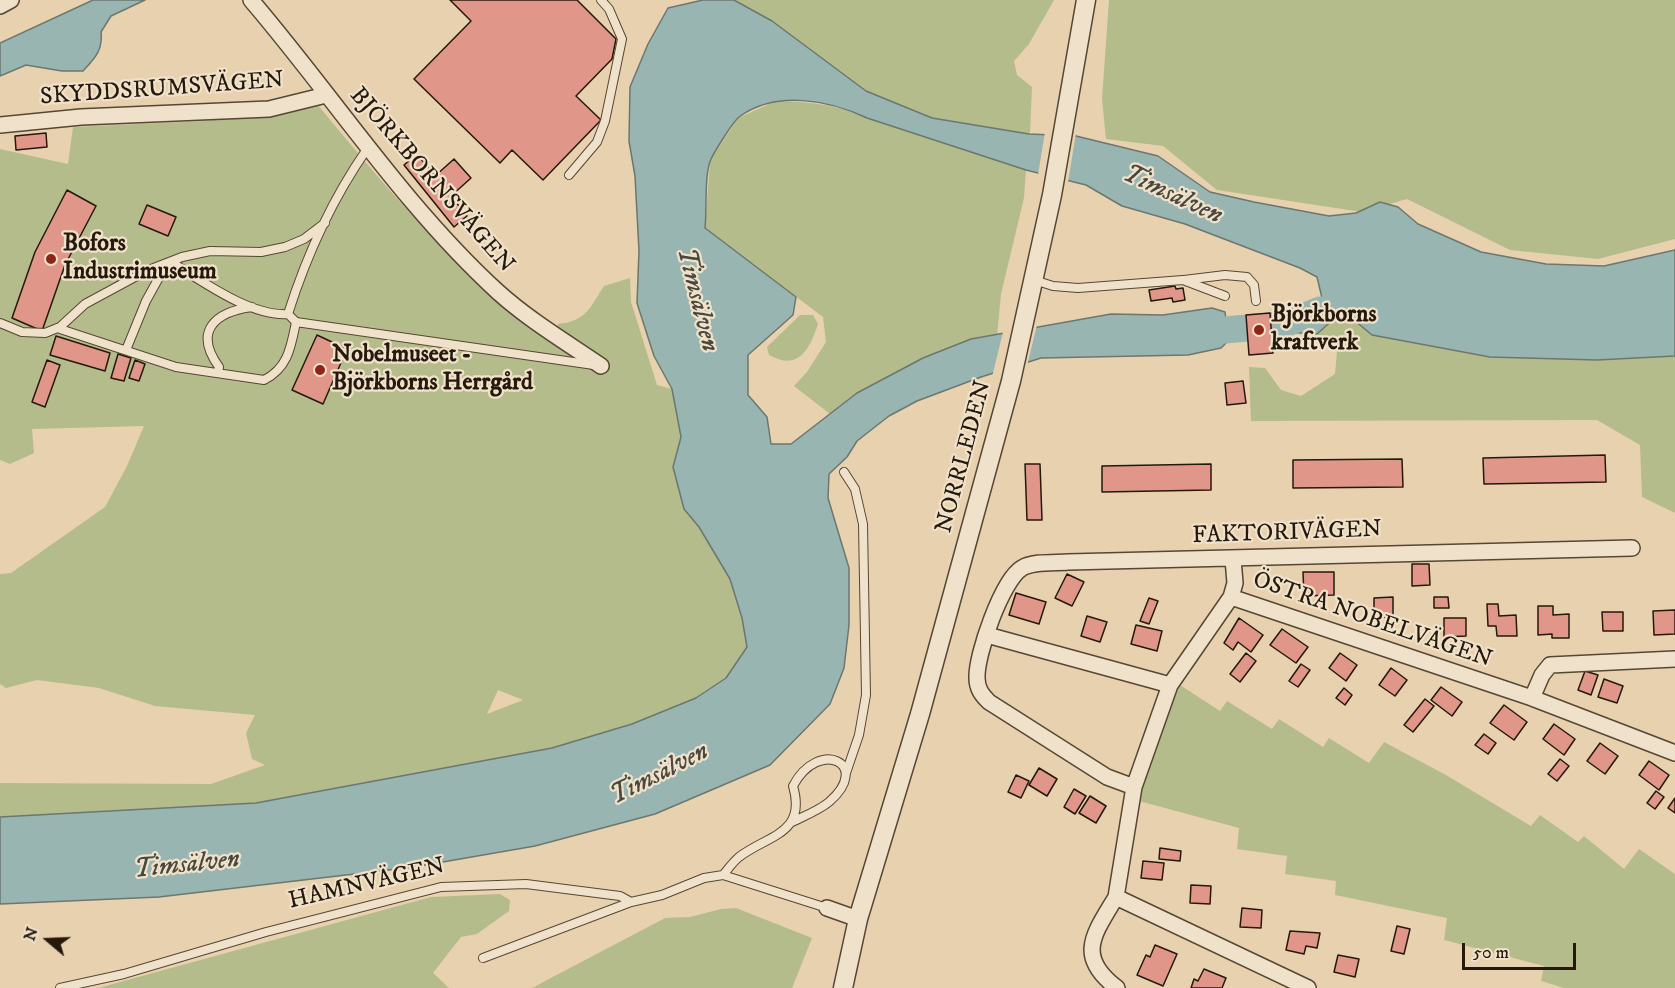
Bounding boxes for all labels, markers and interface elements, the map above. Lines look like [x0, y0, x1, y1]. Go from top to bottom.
street label: SKYDDSRUMSVÄGEN [39, 67, 285, 113]
street label: BJÖRKBORNSVÄGEN [342, 82, 520, 280]
water label: Timsälven [1117, 159, 1227, 233]
place label: Bofors Industrimuseum [63, 231, 217, 287]
water label: Timsälven [668, 245, 724, 355]
marker: Bofors Industrimuseum [44, 252, 58, 266]
place label: Björkborns kraftverk [1271, 302, 1376, 358]
marker: Björkborns kraftverk [1252, 323, 1266, 337]
place label: Nobelmuseet - Björkborns Herrgård [332, 342, 533, 398]
marker: Nobelmuseet - Björkborns Herrgård [313, 363, 327, 377]
street label: NORRLEDEN [931, 378, 999, 536]
street label: FAKTORIVÄGEN [1192, 516, 1382, 552]
street label: ÖSTRA NOBELVÄGEN [1249, 566, 1495, 676]
water label: Timsälven [606, 737, 714, 813]
water label: Timsälven [132, 845, 242, 887]
street label: HAMNVÄGEN [286, 853, 448, 917]
north arrow [18, 910, 78, 970]
text: N [19, 925, 43, 944]
scale bar [1465, 931, 1579, 969]
text: 50 m [1473, 942, 1509, 964]

